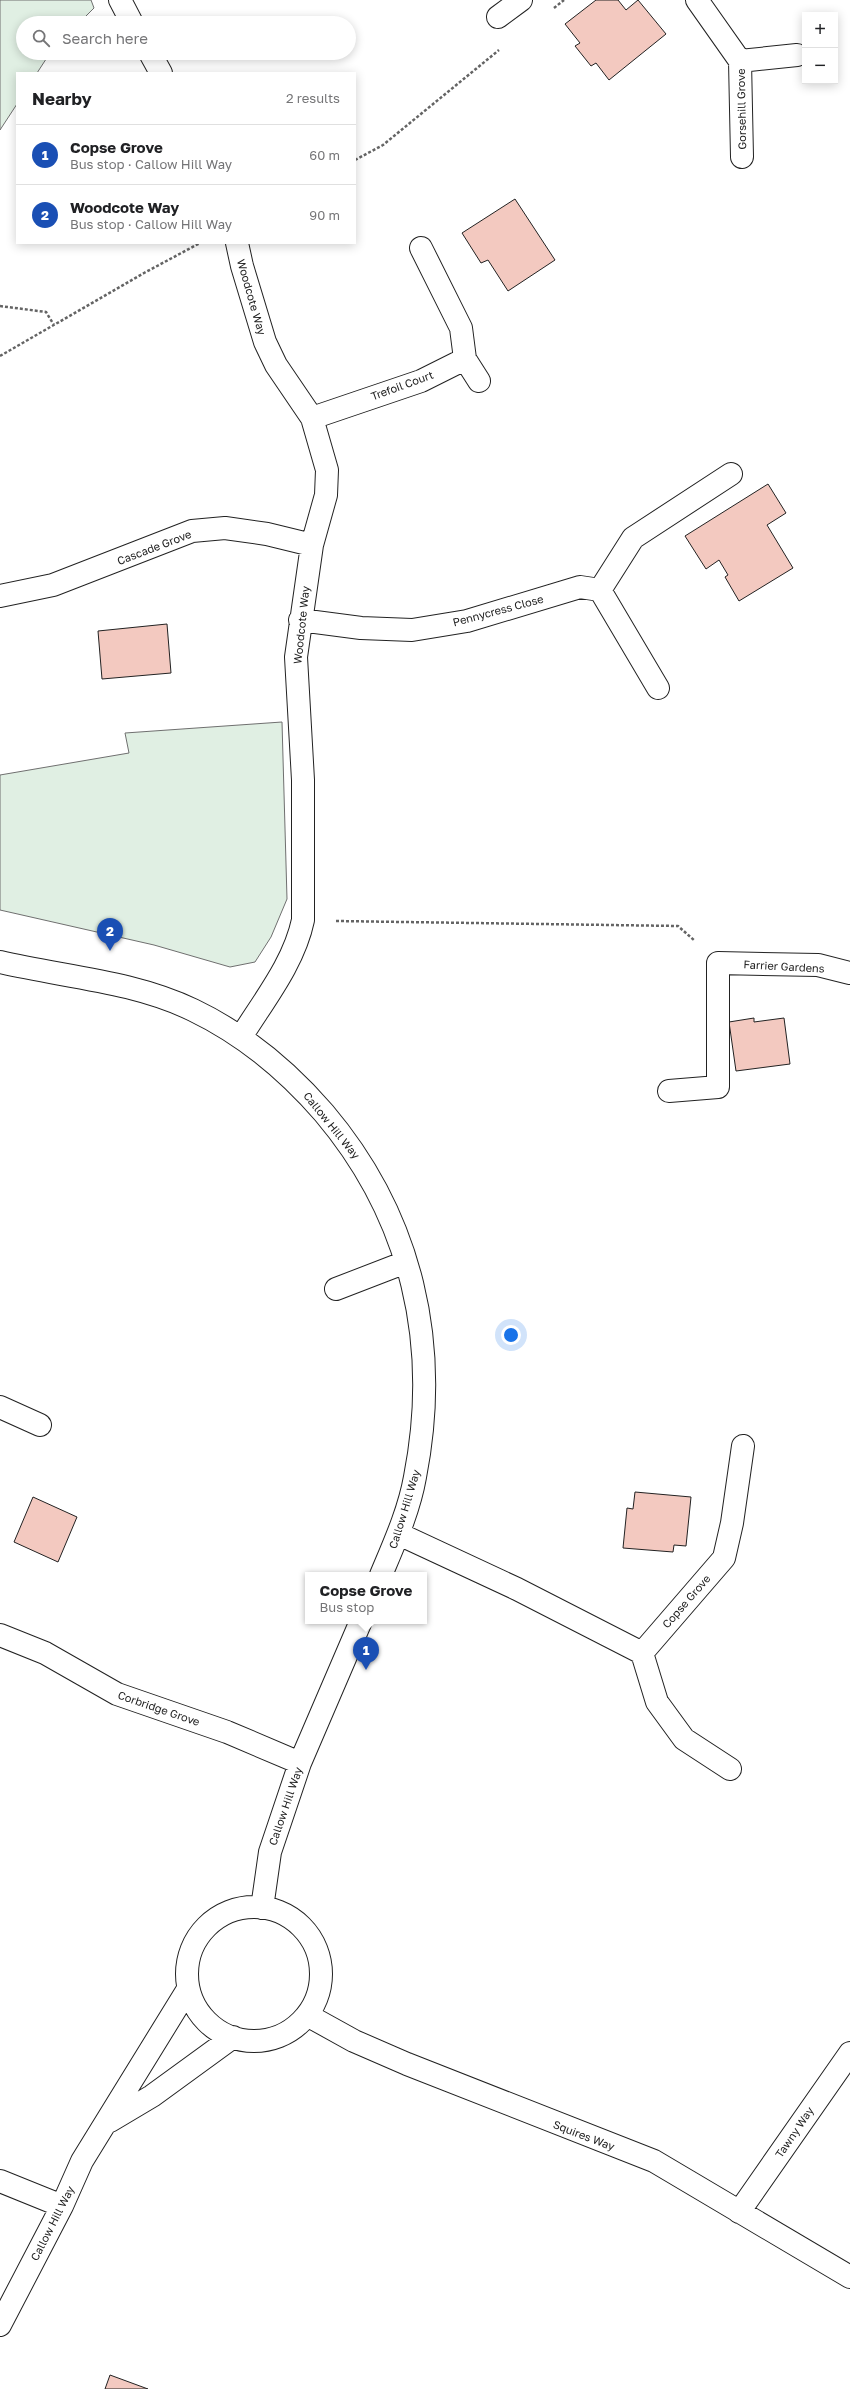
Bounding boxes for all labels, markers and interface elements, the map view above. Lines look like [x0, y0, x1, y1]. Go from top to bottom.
map controls [802, 12, 838, 84]
button: + [802, 12, 838, 48]
search box [16, 16, 356, 60]
icon: search [30, 27, 52, 49]
text: Search here [62, 29, 148, 47]
button: − [802, 48, 838, 84]
street label: Gorsehill Grove [734, 68, 748, 150]
text: Nearby [32, 88, 92, 109]
text: 2 results [286, 90, 340, 106]
text: Copse Grove [70, 138, 163, 156]
text: 1 [42, 147, 48, 163]
text: 60 m [309, 147, 340, 163]
text: Bus stop · Callow Hill Way [70, 156, 232, 172]
text: Woodcote Way [70, 198, 179, 216]
text: 2 [41, 207, 49, 223]
text: 90 m [309, 207, 340, 223]
text: Bus stop · Callow Hill Way [70, 216, 232, 232]
street label: Woodcote Way [235, 257, 269, 337]
street label: Trefoil Court [369, 368, 435, 402]
street label: Cascade Grove [115, 527, 193, 567]
street label: Woodcote Way [290, 585, 312, 665]
street label: Pennycress Close [451, 592, 545, 628]
pin: 2 [97, 918, 123, 951]
street label: Farrier Gardens [743, 957, 825, 975]
street label: Callow Hill Way [301, 1089, 363, 1161]
your location [501, 1325, 521, 1345]
street label: Callow Hill Way [386, 1468, 422, 1550]
popup [305, 1572, 427, 1624]
street label: Copse Grove [659, 1572, 713, 1630]
text: Copse Grove [320, 1581, 412, 1599]
text: Bus stop [320, 1599, 374, 1615]
pin: 1 [353, 1637, 379, 1670]
street label: Corbridge Grove [116, 1688, 202, 1728]
street label: Callow Hill Way [265, 1765, 305, 1847]
street label: Tawny Way [772, 2104, 816, 2160]
street label: Squires Way [551, 2117, 617, 2153]
street label: Callow Hill Way [28, 2183, 76, 2263]

